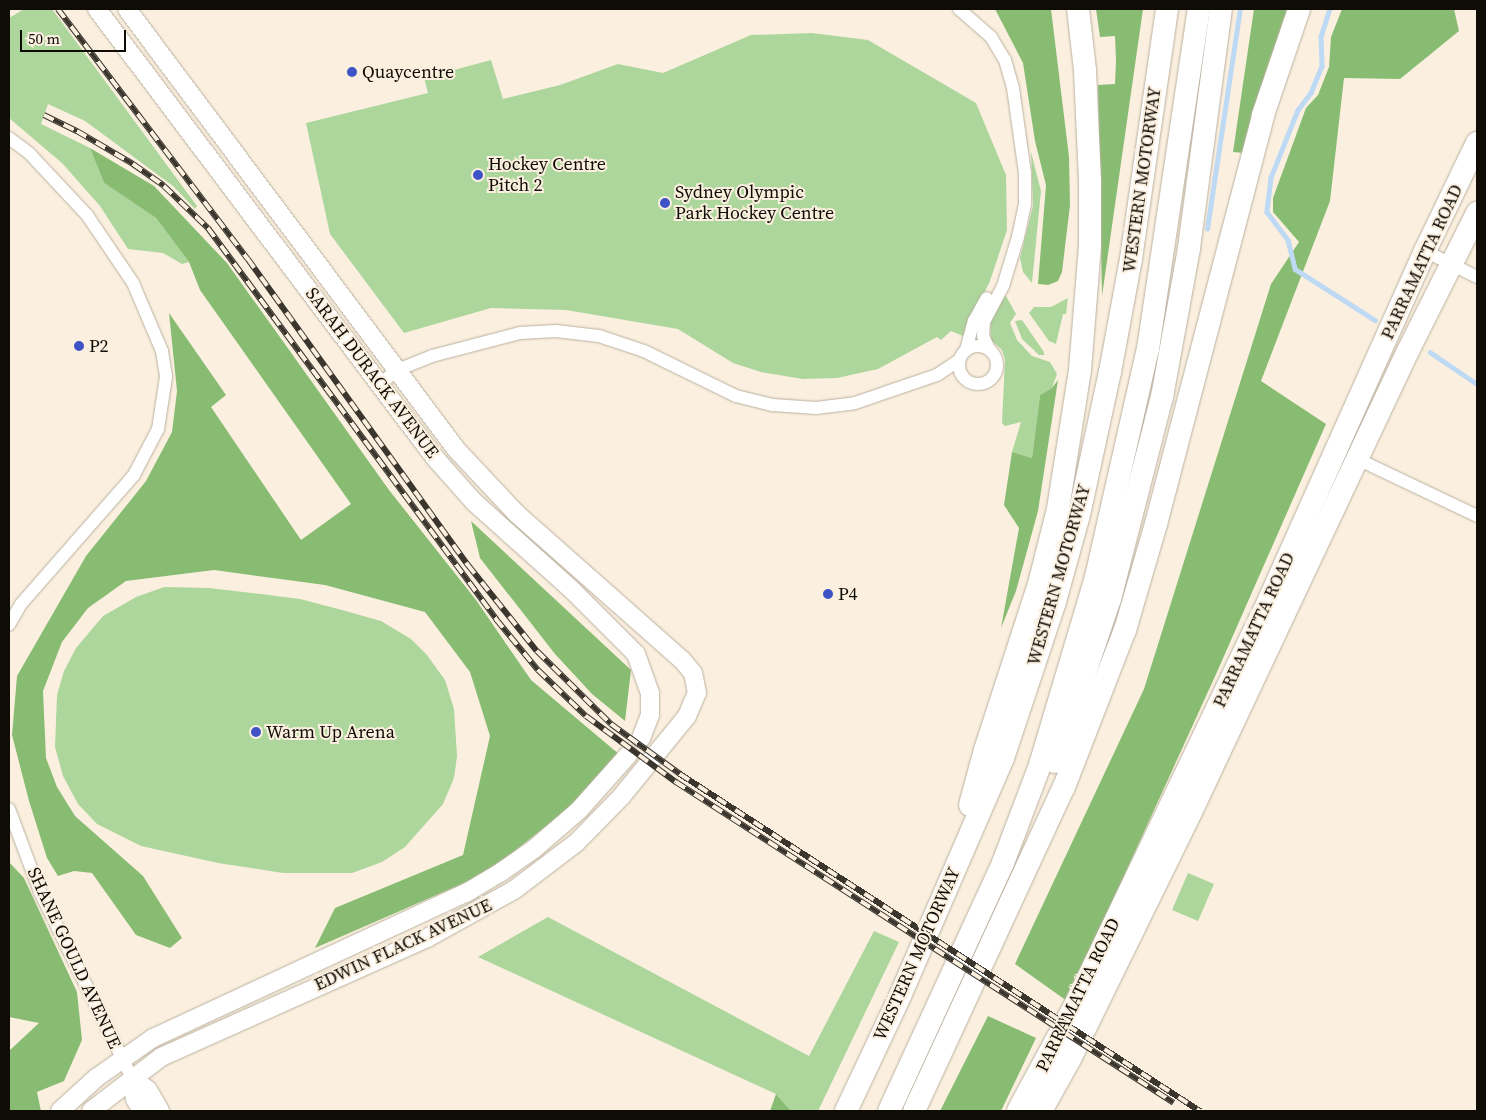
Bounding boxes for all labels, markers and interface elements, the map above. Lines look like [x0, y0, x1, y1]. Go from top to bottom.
scale bar [22, 20, 129, 52]
text: 50 m [28, 28, 60, 49]
place label: Quaycentre [362, 61, 454, 83]
marker: Quaycentre [346, 66, 358, 78]
street label: WESTERN MOTORWAY [1118, 86, 1166, 274]
place label: Hockey Centre Pitch 2 [488, 154, 606, 196]
marker: Hockey Centre Pitch 2 [472, 169, 484, 181]
street label: PARRAMATTA ROAD [1377, 181, 1467, 343]
place label: Sydney Olympic Park Hockey Centre [675, 182, 834, 224]
marker: Sydney Olympic Park Hockey Centre [659, 197, 671, 209]
street label: SARAH DURACK AVENUE [301, 283, 443, 463]
place label: P2 [89, 335, 109, 357]
marker: P2 [73, 340, 85, 352]
street label: WESTERN MOTORWAY [1023, 482, 1095, 668]
street label: PARRAMATTA ROAD [1209, 549, 1299, 711]
place label: P4 [838, 583, 858, 605]
marker: P4 [822, 588, 834, 600]
place label: Warm Up Arena [266, 721, 395, 743]
marker: Warm Up Arena [250, 726, 262, 738]
street label: SHANE GOULD AVENUE [22, 864, 126, 1052]
street label: WESTERN MOTORWAY [869, 864, 965, 1044]
street label: EDWIN FLACK AVENUE [311, 894, 495, 996]
street label: PARRAMATTA ROAD [1031, 915, 1125, 1075]

